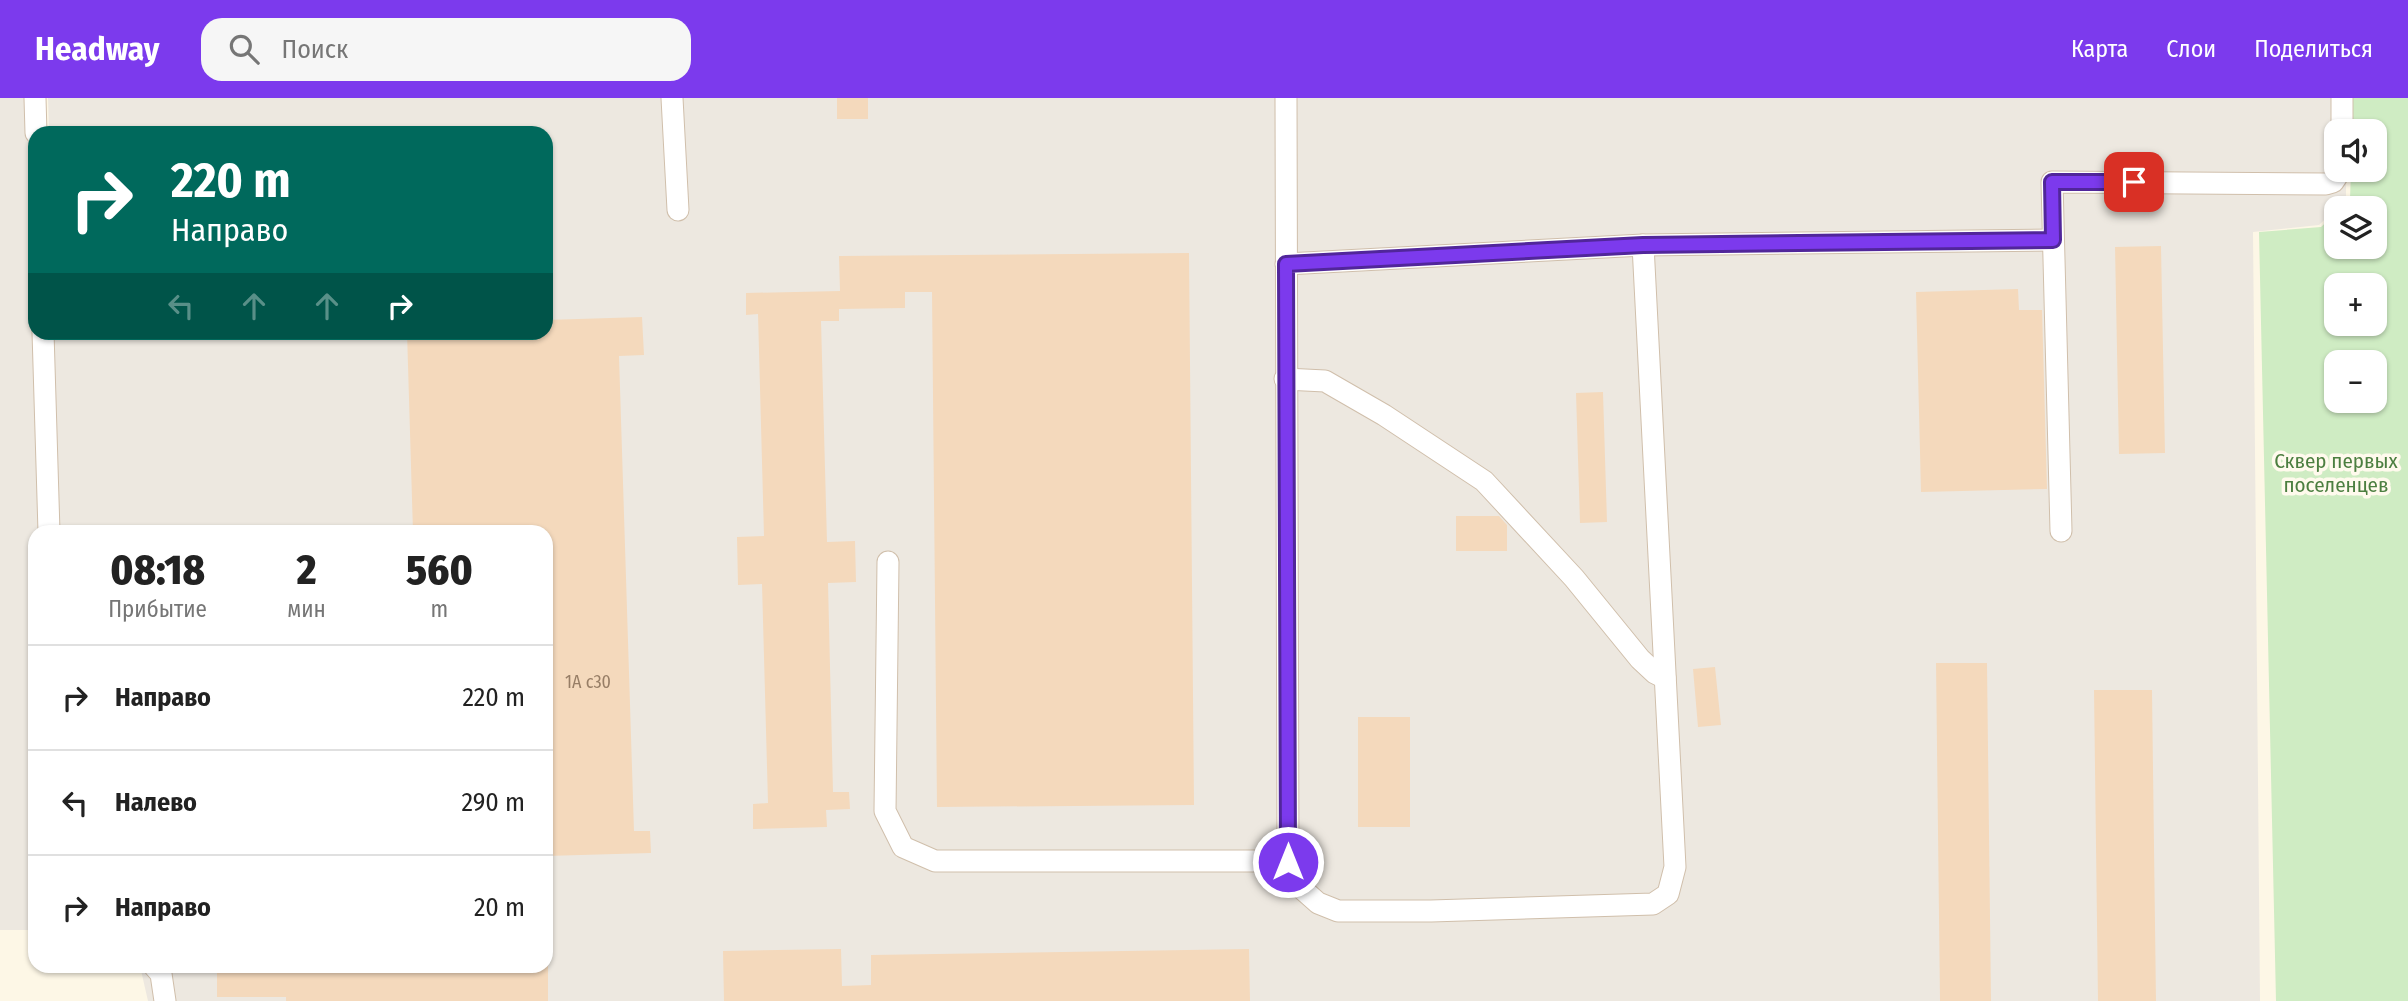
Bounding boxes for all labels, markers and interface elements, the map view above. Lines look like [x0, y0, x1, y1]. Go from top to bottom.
search box [201, 18, 691, 81]
text: Headway [35, 29, 159, 69]
icon: search [225, 30, 263, 68]
text: Поиск [281, 34, 348, 65]
text: Карта [2071, 35, 2128, 63]
text: Слои [2166, 35, 2216, 63]
text: Поделиться [2254, 35, 2373, 63]
map controls [2324, 119, 2387, 413]
button: sound [2324, 119, 2387, 182]
text: 220 m [171, 151, 291, 210]
pin [2104, 152, 2164, 212]
icon: right [56, 154, 147, 245]
icon: arrive [2115, 163, 2153, 201]
button: layers [2324, 196, 2387, 259]
text: Направо [171, 211, 288, 249]
button: + [2324, 273, 2387, 336]
icon: left [162, 287, 200, 325]
icon: ahead [235, 287, 273, 325]
icon: ahead [308, 287, 346, 325]
icon: right [381, 287, 419, 325]
button: − [2324, 350, 2387, 413]
park label: Сквер первых поселенцев [2274, 448, 2399, 498]
text: 08:18 [110, 545, 205, 595]
text: 2 [297, 545, 316, 595]
text: 560 [406, 545, 473, 595]
text: Прибытие [108, 595, 207, 623]
text: мин [287, 595, 326, 623]
text: m [431, 595, 448, 623]
house number: 1А с30 [565, 671, 611, 693]
icon: right [56, 679, 94, 717]
text: Направо [115, 682, 211, 713]
text: 220 m [462, 682, 525, 713]
icon: left [56, 784, 94, 822]
text: Налево [115, 787, 197, 818]
text: 290 m [461, 787, 525, 818]
position arrow [1251, 825, 1325, 899]
icon: right [56, 889, 94, 927]
text: Направо [115, 892, 211, 923]
text: 20 m [474, 892, 525, 923]

